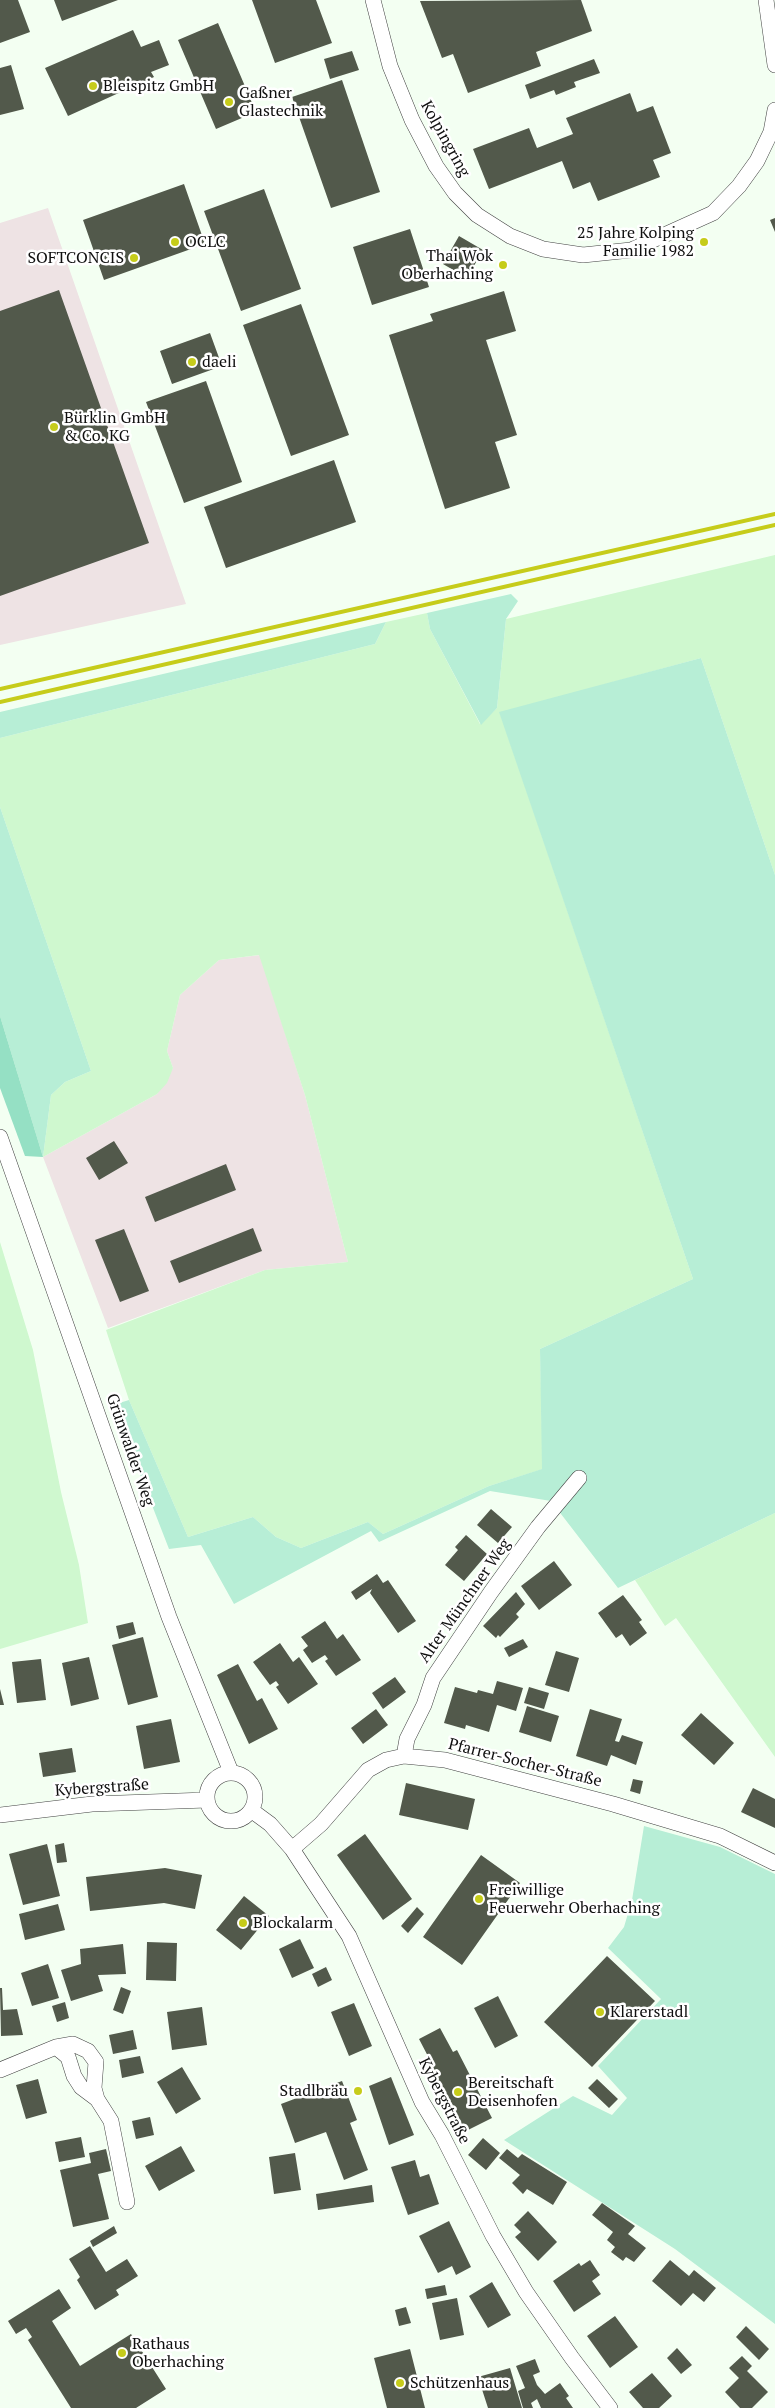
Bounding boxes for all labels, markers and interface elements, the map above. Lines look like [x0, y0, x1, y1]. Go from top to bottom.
place label: Bleispitz GmbH [103, 76, 214, 96]
marker: Bleispitz GmbH [87, 80, 99, 92]
place label: Gaßner Glastechnik [239, 83, 323, 121]
marker: Gaßner Glastechnik [223, 96, 235, 108]
street label: Kolpingring [416, 98, 474, 180]
place label: 25 Jahre Kolping Familie 1982 [577, 223, 694, 261]
place label: OCLC [185, 232, 226, 252]
marker: OCLC [169, 236, 181, 248]
marker: 25 Jahre Kolping Familie 1982 [698, 236, 710, 248]
place label: Thai Wok Oberhaching [401, 246, 493, 284]
place label: SOFTCONCIS [27, 248, 124, 268]
marker: SOFTCONCIS [128, 252, 140, 264]
marker: Thai Wok Oberhaching [497, 259, 509, 271]
place label: daeli [202, 352, 237, 372]
marker: daeli [186, 356, 198, 368]
place label: Bürklin GmbH & Co. KG [64, 408, 166, 446]
marker: Bürklin GmbH & Co. KG [48, 421, 60, 433]
street label: Grünwalder Weg [102, 1391, 158, 1509]
street label: Alter Münchner Weg [415, 1535, 515, 1667]
street label: Pfarrer-Socher-Straße [446, 1735, 604, 1791]
street label: Kybergstraße [54, 1775, 150, 1801]
place label: Freiwillige Feuerwehr Oberhaching [489, 1880, 660, 1918]
marker: Freiwillige Feuerwehr Oberhaching [473, 1893, 485, 1905]
place label: Blockalarm [253, 1913, 333, 1933]
marker: Blockalarm [237, 1917, 249, 1929]
place label: Klarerstadl [610, 2002, 688, 2022]
marker: Klarerstadl [594, 2006, 606, 2018]
street label: Kybergstraße [414, 2055, 474, 2147]
place label: Bereitschaft Deisenhofen [468, 2073, 558, 2111]
place label: Stadlbräu [280, 2081, 348, 2101]
marker: Stadlbräu [352, 2085, 364, 2097]
marker: Bereitschaft Deisenhofen [452, 2086, 464, 2098]
place label: Rathaus Oberhaching [132, 2334, 224, 2372]
marker: Rathaus Oberhaching [116, 2347, 128, 2359]
place label: Schützenhaus [410, 2373, 509, 2393]
marker: Schützenhaus [394, 2377, 406, 2389]

